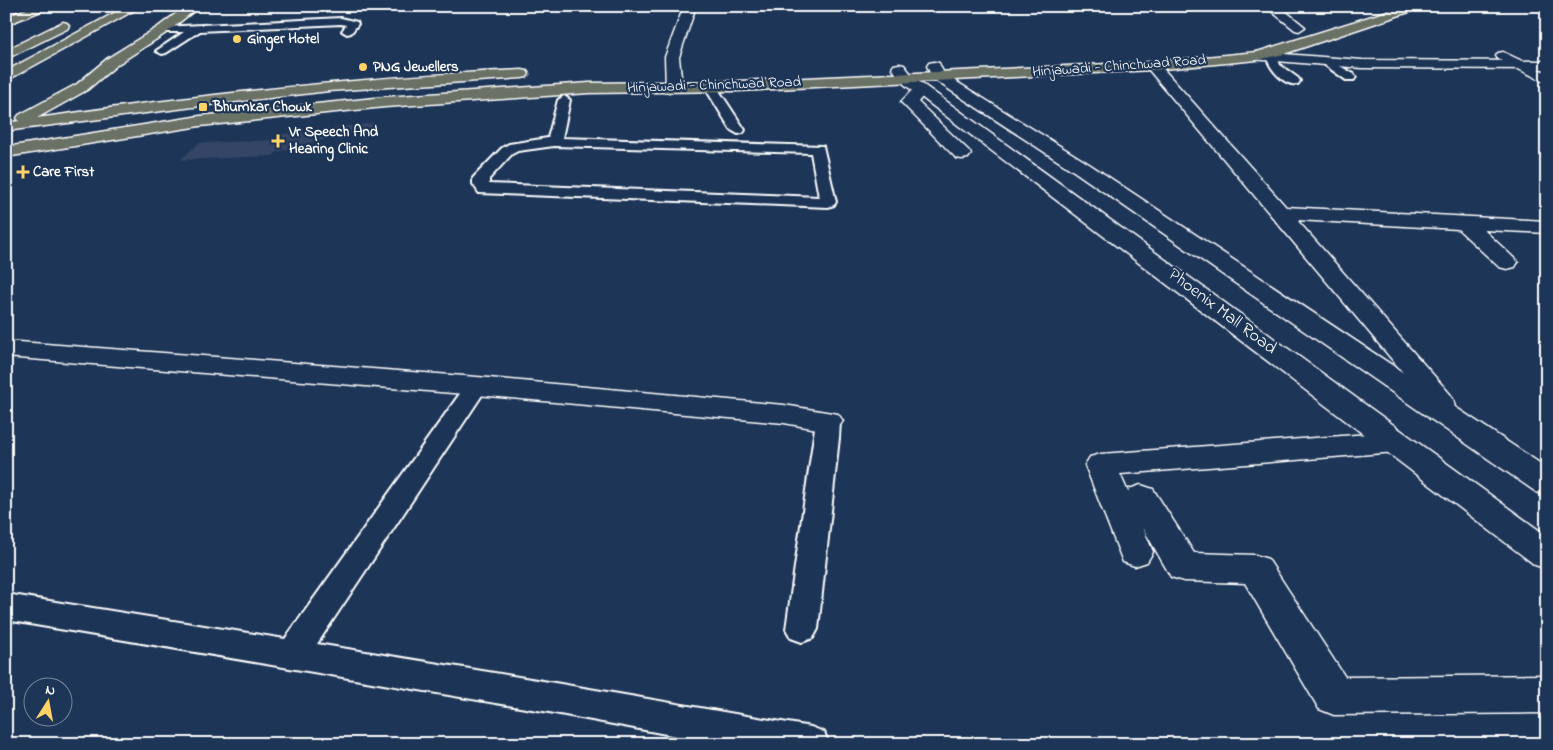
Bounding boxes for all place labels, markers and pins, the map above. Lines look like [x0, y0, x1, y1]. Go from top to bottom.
place label: Ginger Hotel [247, 28, 320, 52]
marker: Ginger Hotel [231, 33, 243, 45]
place label: PNG Jewellers [373, 56, 459, 78]
marker: PNG Jewellers [357, 61, 369, 73]
place label: Bhumkar Chowk [212, 96, 312, 118]
marker: Bhumkar Chowk [197, 101, 209, 113]
place label: Vr Speech And Hearing Clinic [288, 121, 379, 162]
marker: Vr Speech And Hearing Clinic [271, 134, 285, 148]
place label: Care First [33, 161, 95, 183]
marker: Care First [17, 166, 29, 178]

